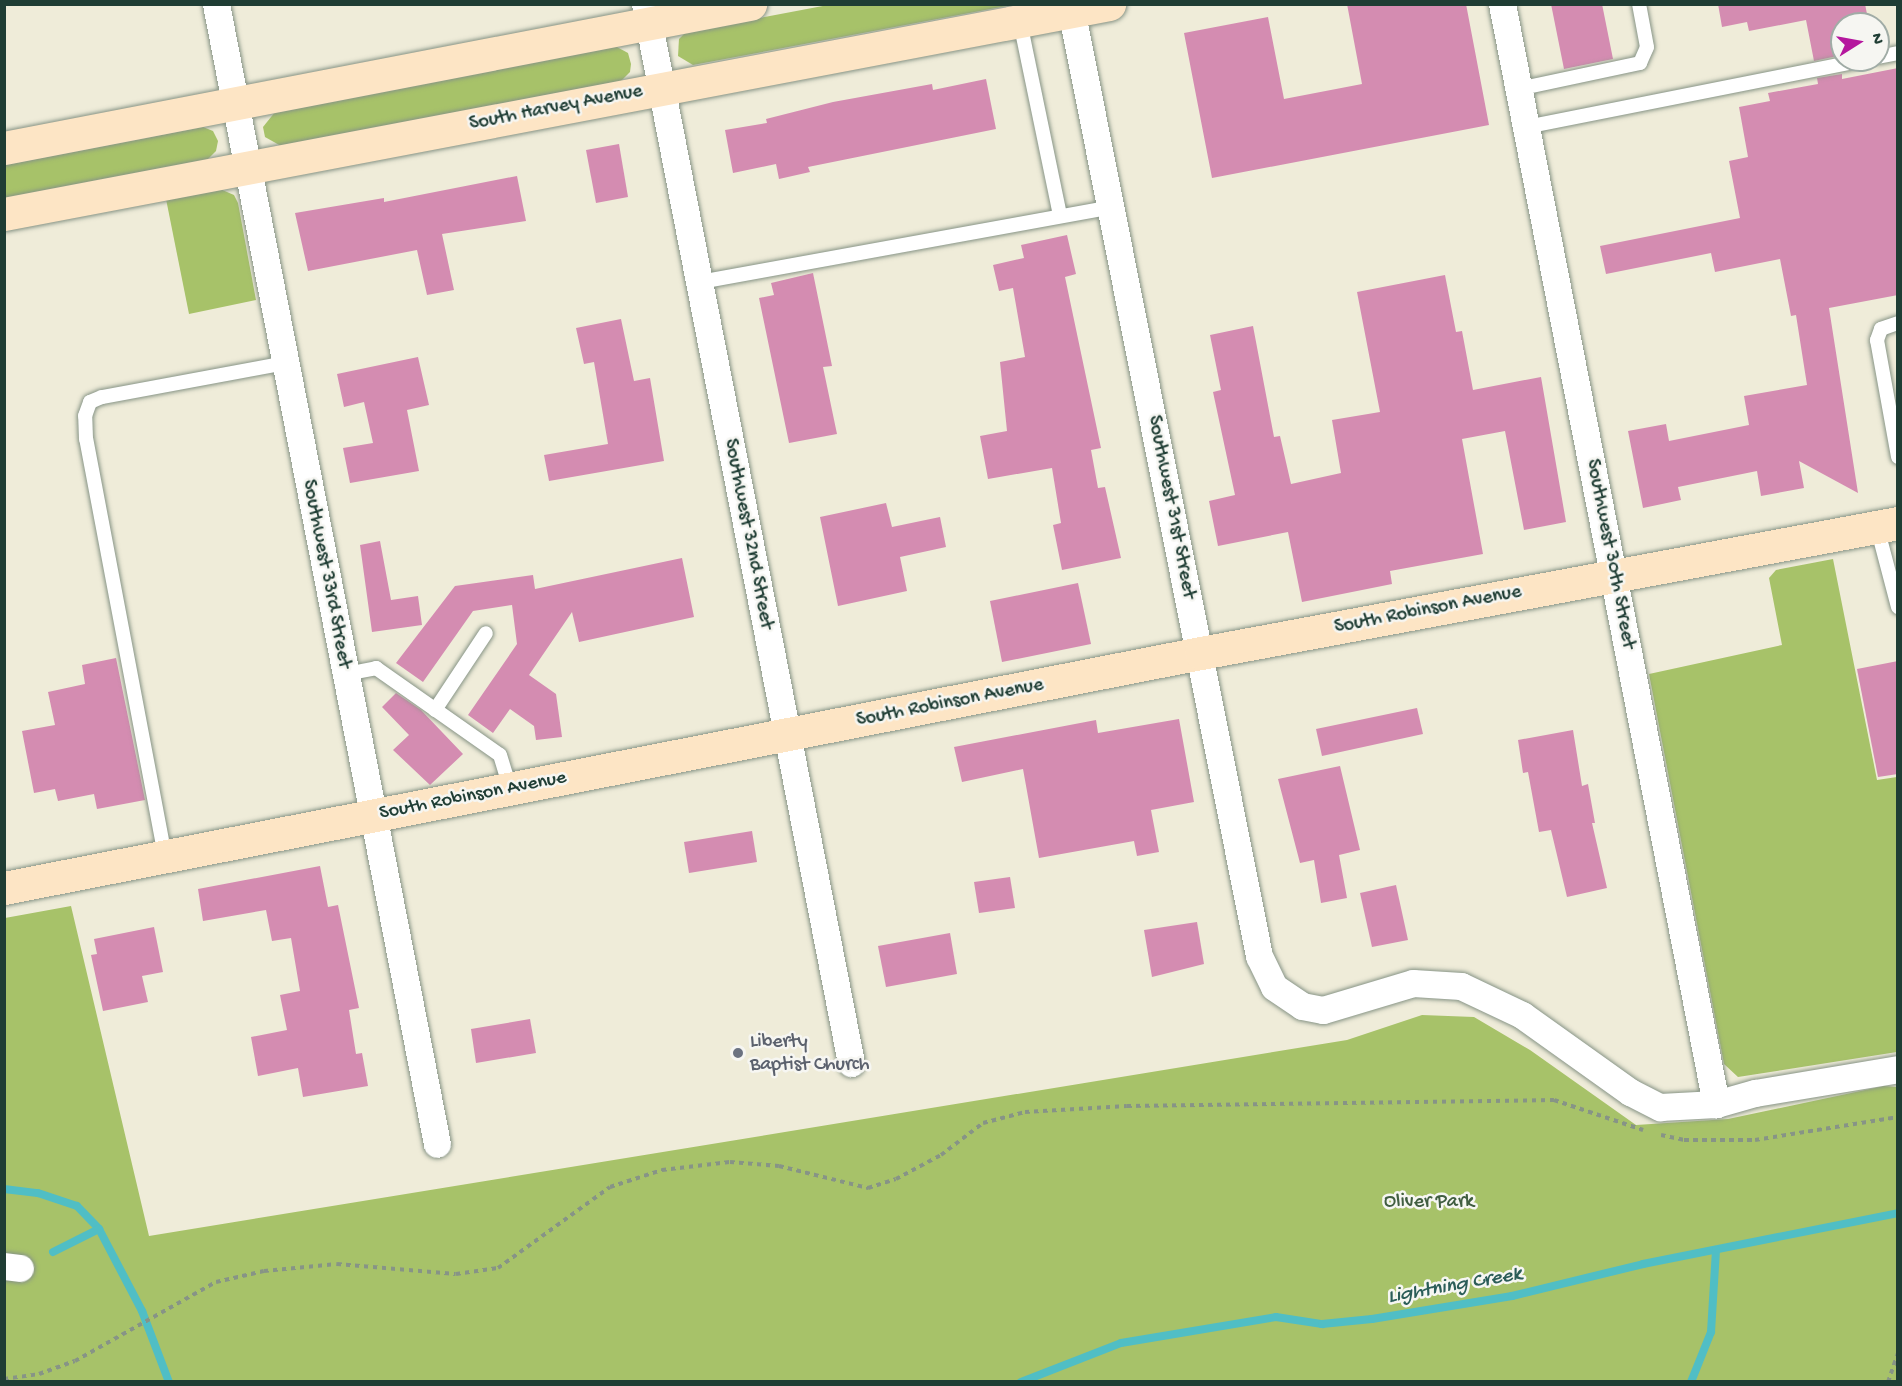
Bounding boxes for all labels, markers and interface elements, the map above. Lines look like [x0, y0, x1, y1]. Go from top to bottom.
north arrow [1830, 12, 1890, 72]
text: N [1866, 32, 1887, 46]
street label: South Harvey Avenue [467, 79, 645, 137]
street label: Southwest 31st Street [1141, 413, 1201, 601]
street label: Southwest 32nd Street [718, 437, 778, 631]
street label: Southwest 30th Street [1580, 457, 1640, 651]
street label: Southwest 33rd Street [296, 478, 356, 670]
street label: South Robinson Avenue [1332, 580, 1524, 640]
street label: South Robinson Avenue [854, 673, 1046, 733]
street label: South Robinson Avenue [377, 766, 569, 826]
place label: Liberty Baptist Church [750, 1030, 870, 1077]
marker: Liberty Baptist Church [731, 1046, 745, 1060]
park label: Oliver Park [1384, 1190, 1474, 1214]
water label: Lightning Creek [1386, 1263, 1524, 1311]

